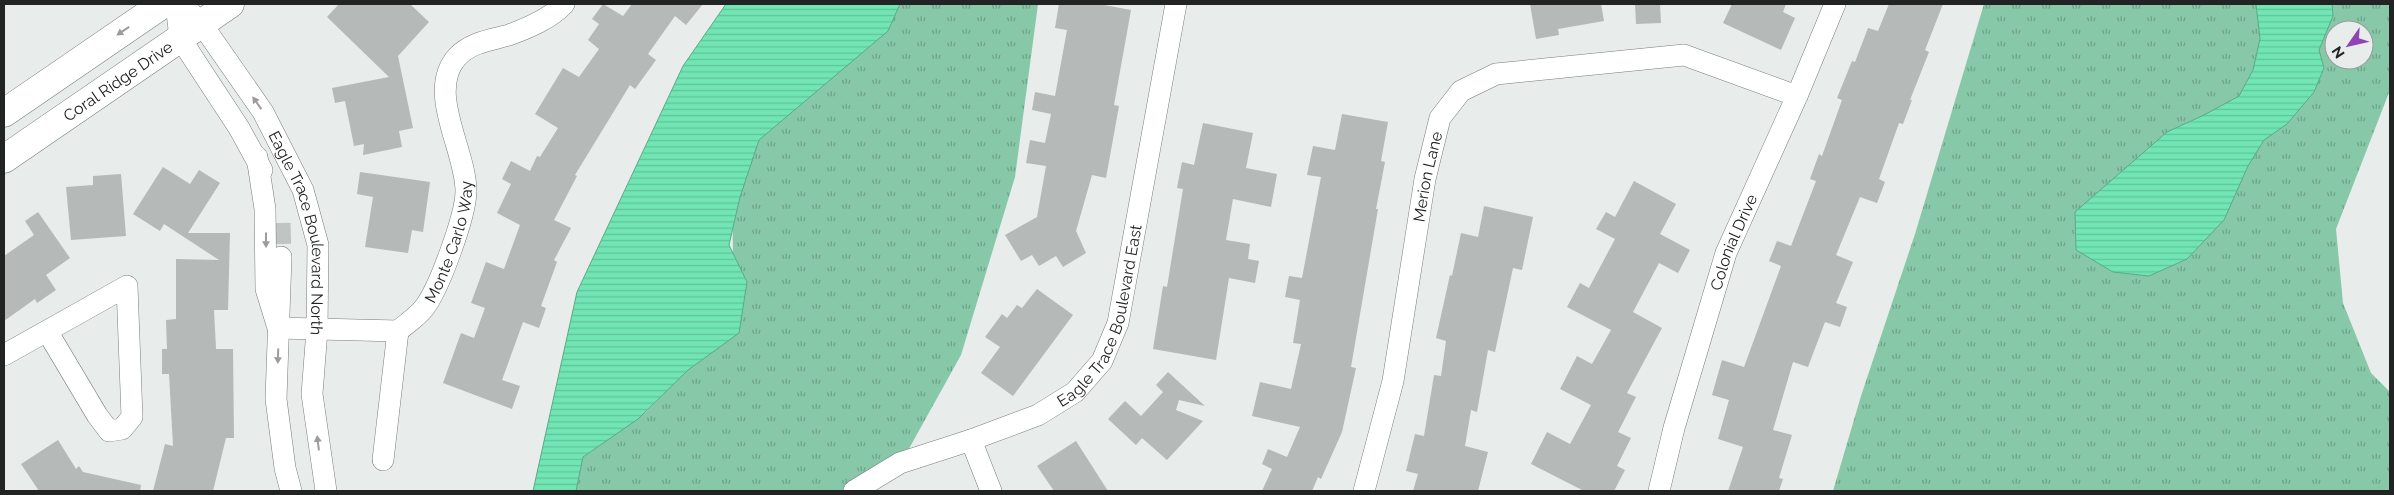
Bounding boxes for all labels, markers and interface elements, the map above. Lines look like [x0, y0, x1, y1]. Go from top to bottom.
north arrow [2324, 20, 2374, 70]
one-way arrow [116, 26, 130, 36]
street label: Coral Ridge Drive [60, 37, 176, 125]
text: N [2329, 43, 2348, 61]
one-way arrow [252, 96, 262, 109]
street label: Eagle Trace Boulevard North [264, 128, 327, 336]
street label: Merion Lane [1409, 129, 1446, 223]
street label: Monte Carlo Way [421, 180, 476, 306]
street label: Colonial Drive [1706, 191, 1761, 293]
street label: Eagle Trace Boulevard East [1054, 222, 1146, 411]
one-way arrow [262, 232, 270, 248]
one-way arrow [273, 349, 281, 365]
one-way arrow [314, 435, 322, 451]

